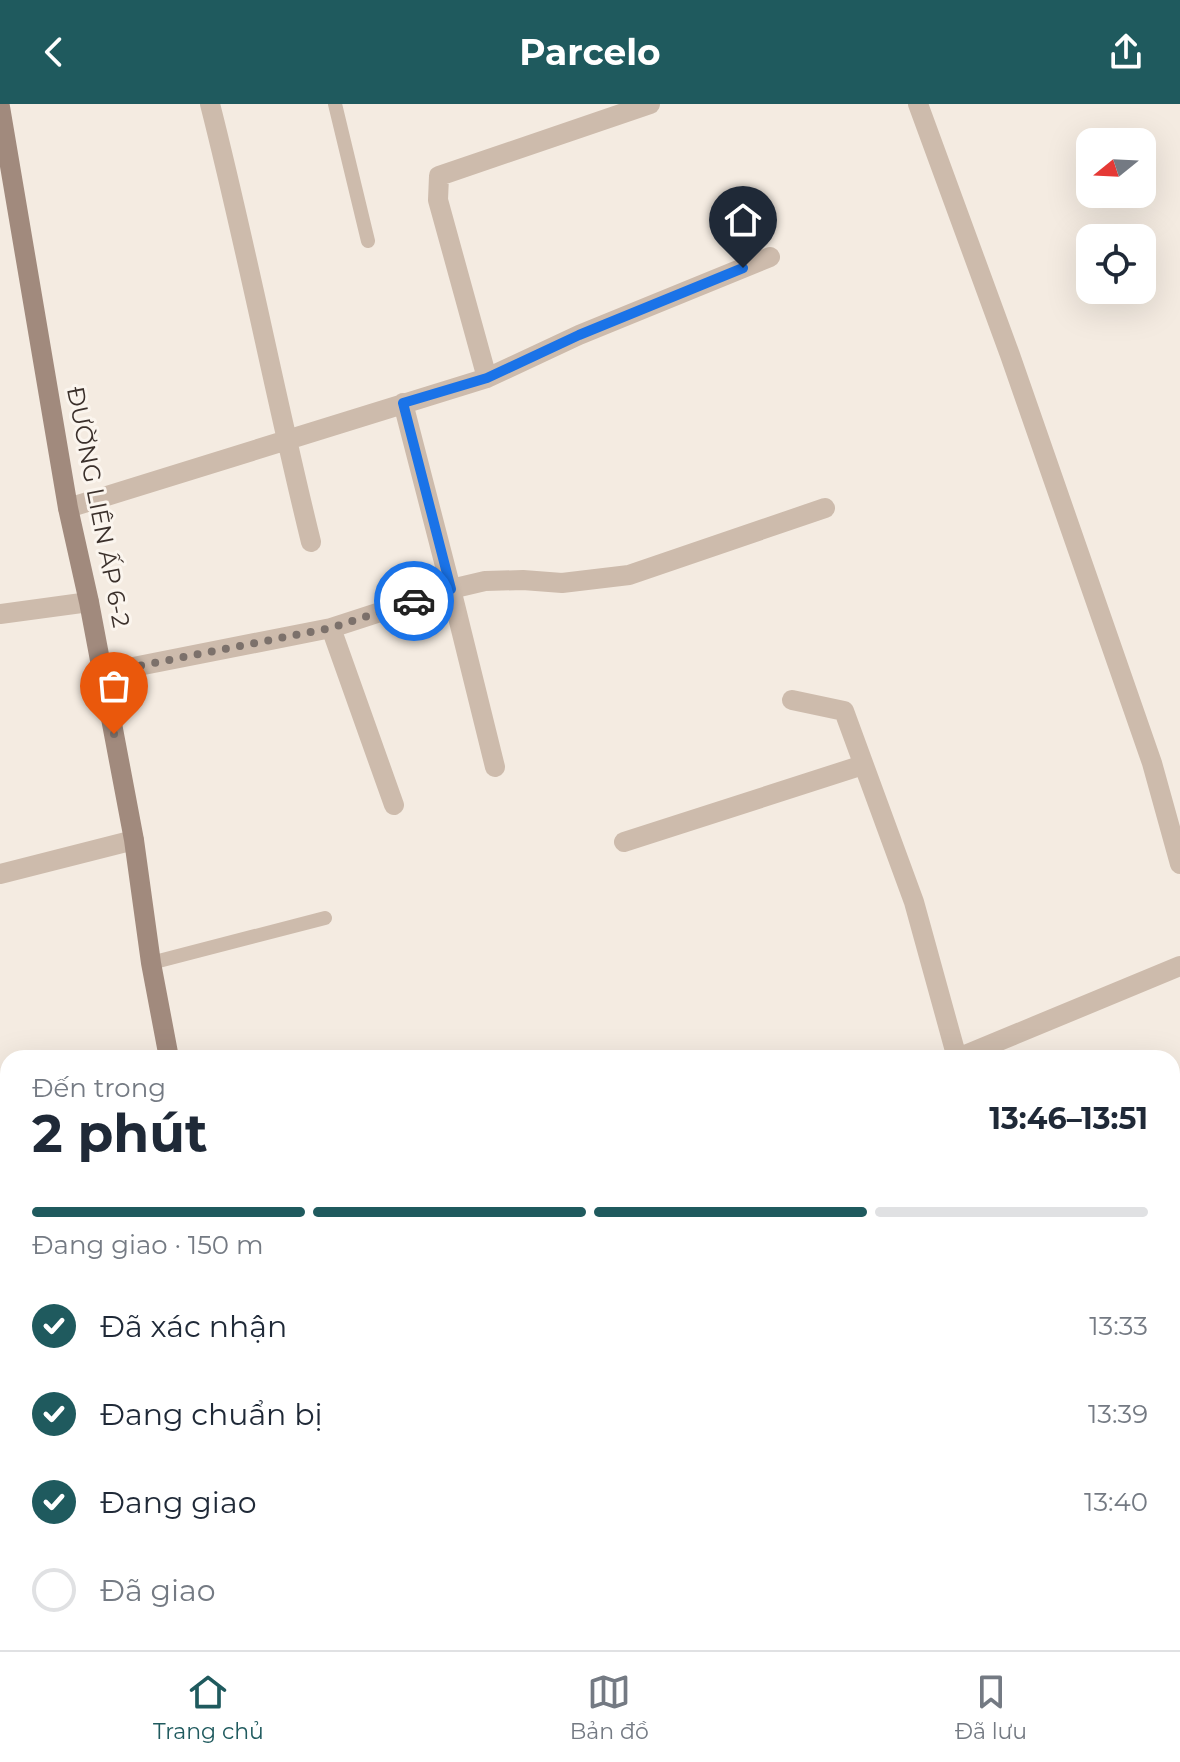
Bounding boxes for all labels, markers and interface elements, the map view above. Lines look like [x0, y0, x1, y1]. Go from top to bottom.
icon: back [32, 30, 76, 74]
text: Parcelo [519, 30, 661, 74]
icon: share [1104, 30, 1148, 74]
north arrow [1076, 128, 1156, 208]
map controls [1076, 128, 1156, 304]
pin [709, 186, 777, 268]
icon: home [721, 198, 765, 242]
button: locate [1076, 224, 1156, 304]
street label: ĐƯỜNG LIÊN ẤP 6-2 [61, 384, 137, 630]
courier [374, 561, 454, 641]
icon: car [392, 579, 436, 623]
pin [80, 652, 148, 734]
icon: bag [92, 664, 136, 708]
text: Đến trong [32, 1072, 166, 1104]
text: 13:46–13:51 [989, 1100, 1148, 1137]
text: 2 phút [32, 1102, 208, 1165]
text: Đang giao · 150 m [32, 1229, 263, 1261]
icon: check [32, 1304, 76, 1348]
text: Đã xác nhận [100, 1308, 287, 1345]
text: 13:33 [1089, 1310, 1148, 1342]
icon: check [32, 1392, 76, 1436]
text: Đang chuẩn bị [100, 1396, 323, 1433]
text: 13:39 [1088, 1398, 1148, 1430]
icon: check [32, 1480, 76, 1524]
text: Đang giao [100, 1484, 256, 1521]
text: 13:40 [1084, 1486, 1148, 1518]
text: Đã giao [100, 1572, 216, 1609]
tab: Trang chủ [153, 1670, 264, 1745]
tab: Bản đồ [570, 1670, 649, 1745]
tab: Đã lưu [955, 1670, 1027, 1745]

